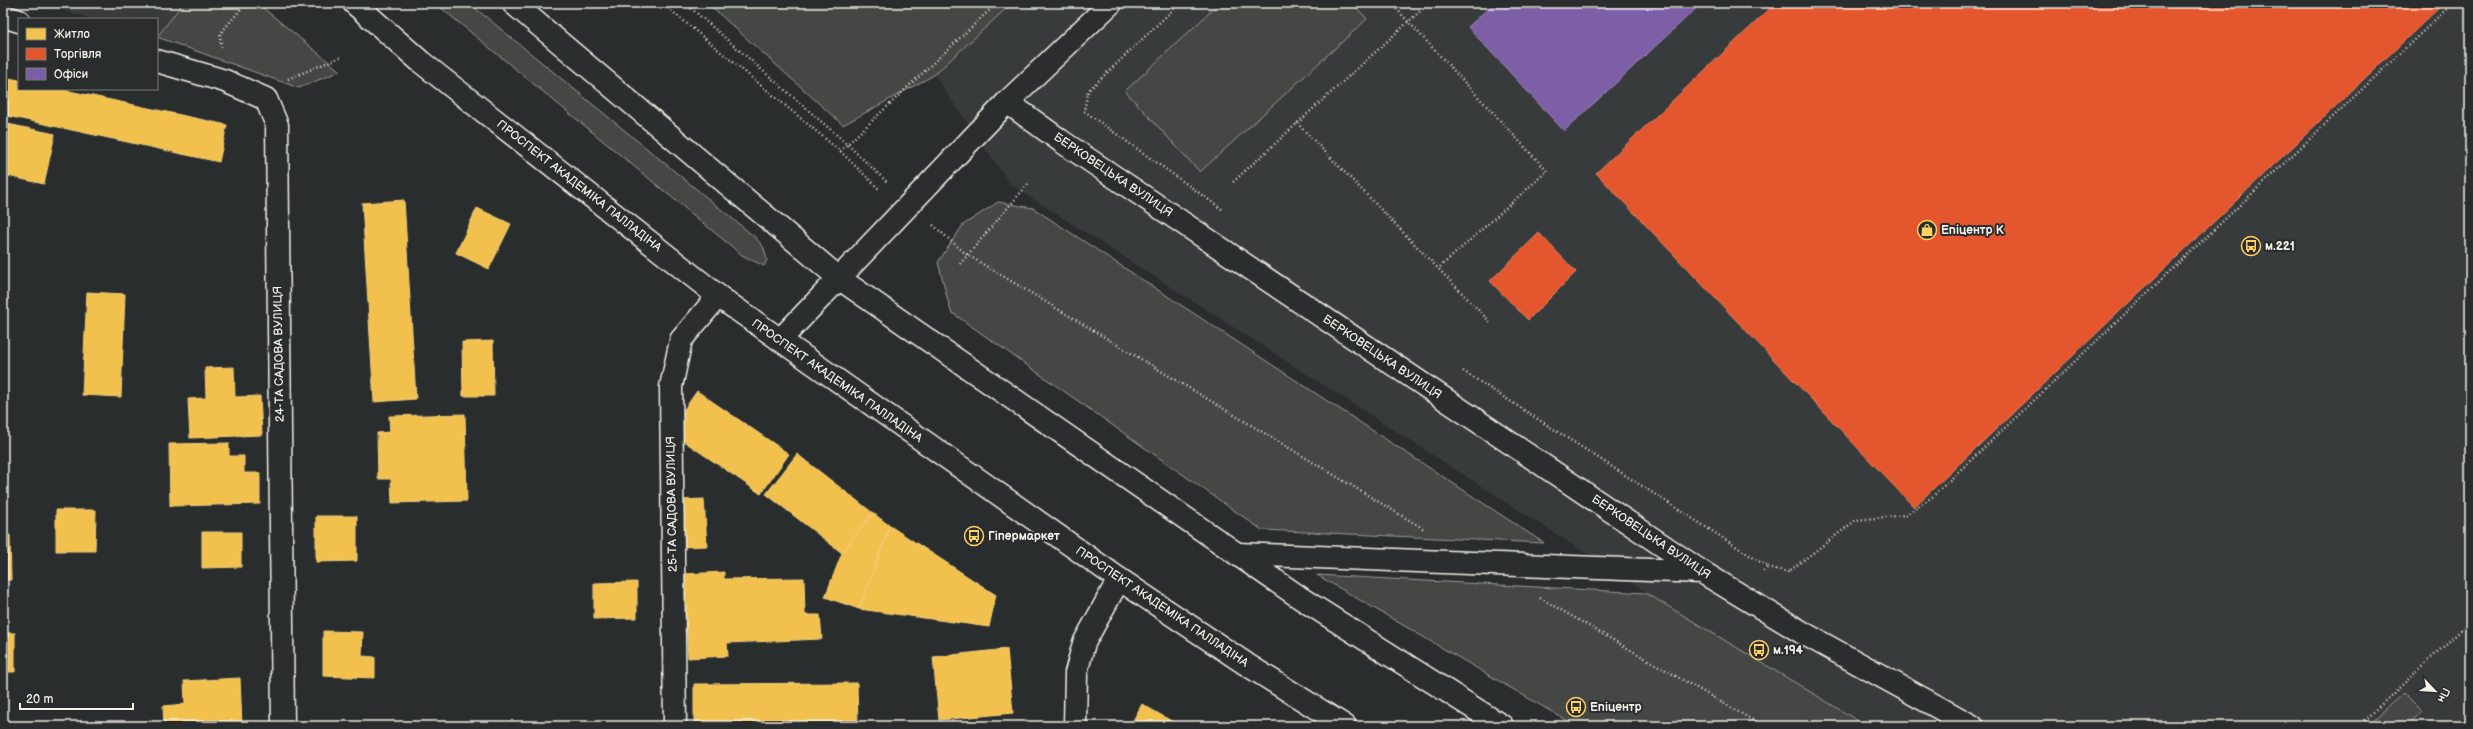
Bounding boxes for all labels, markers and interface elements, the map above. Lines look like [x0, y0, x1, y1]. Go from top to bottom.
legend [18, 18, 158, 90]
text: Житло [54, 27, 90, 42]
text: Торгівля [54, 47, 102, 62]
text: Офіси [54, 67, 88, 82]
street label: ПРОСПЕКТ АКАДЕМІКА ПАЛЛАДІНА [494, 117, 665, 256]
street label: БЕРКОВЕЦЬКА ВУЛИЦЯ [1051, 130, 1175, 220]
shop icon: Епіцентр К [1916, 219, 1938, 241]
place label: Епіцентр К [1941, 223, 2005, 238]
bus stop icon: м.221 [2240, 235, 2262, 257]
place label: м.221 [2265, 239, 2295, 254]
street label: 24-ТА САДОВА ВУЛИЦЯ [270, 286, 288, 422]
street label: БЕРКОВЕЦЬКА ВУЛИЦЯ [1320, 312, 1444, 402]
street label: ПРОСПЕКТ АКАДЕМІКА ПАЛЛАДІНА [749, 316, 926, 446]
street label: 25-ТА САДОВА ВУЛИЦЯ [663, 436, 681, 572]
street label: БЕРКОВЕЦЬКА ВУЛИЦЯ [1589, 492, 1713, 582]
bus stop icon: Гіпермаркет [963, 525, 985, 547]
place label: Гіпермаркет [988, 529, 1060, 544]
street label: ПРОСПЕКТ АКАДЕМІКА ПАЛЛАДІНА [1073, 543, 1252, 671]
bus stop icon: м.194 [1748, 639, 1770, 661]
place label: м.194 [1773, 643, 1803, 658]
north arrow [2415, 671, 2455, 711]
scale bar [20, 685, 133, 711]
text: Пн [2435, 686, 2453, 704]
text: 20 m [26, 692, 53, 707]
bus stop icon: Епіцентр [1565, 696, 1587, 718]
place label: Епіцентр [1590, 700, 1642, 715]

